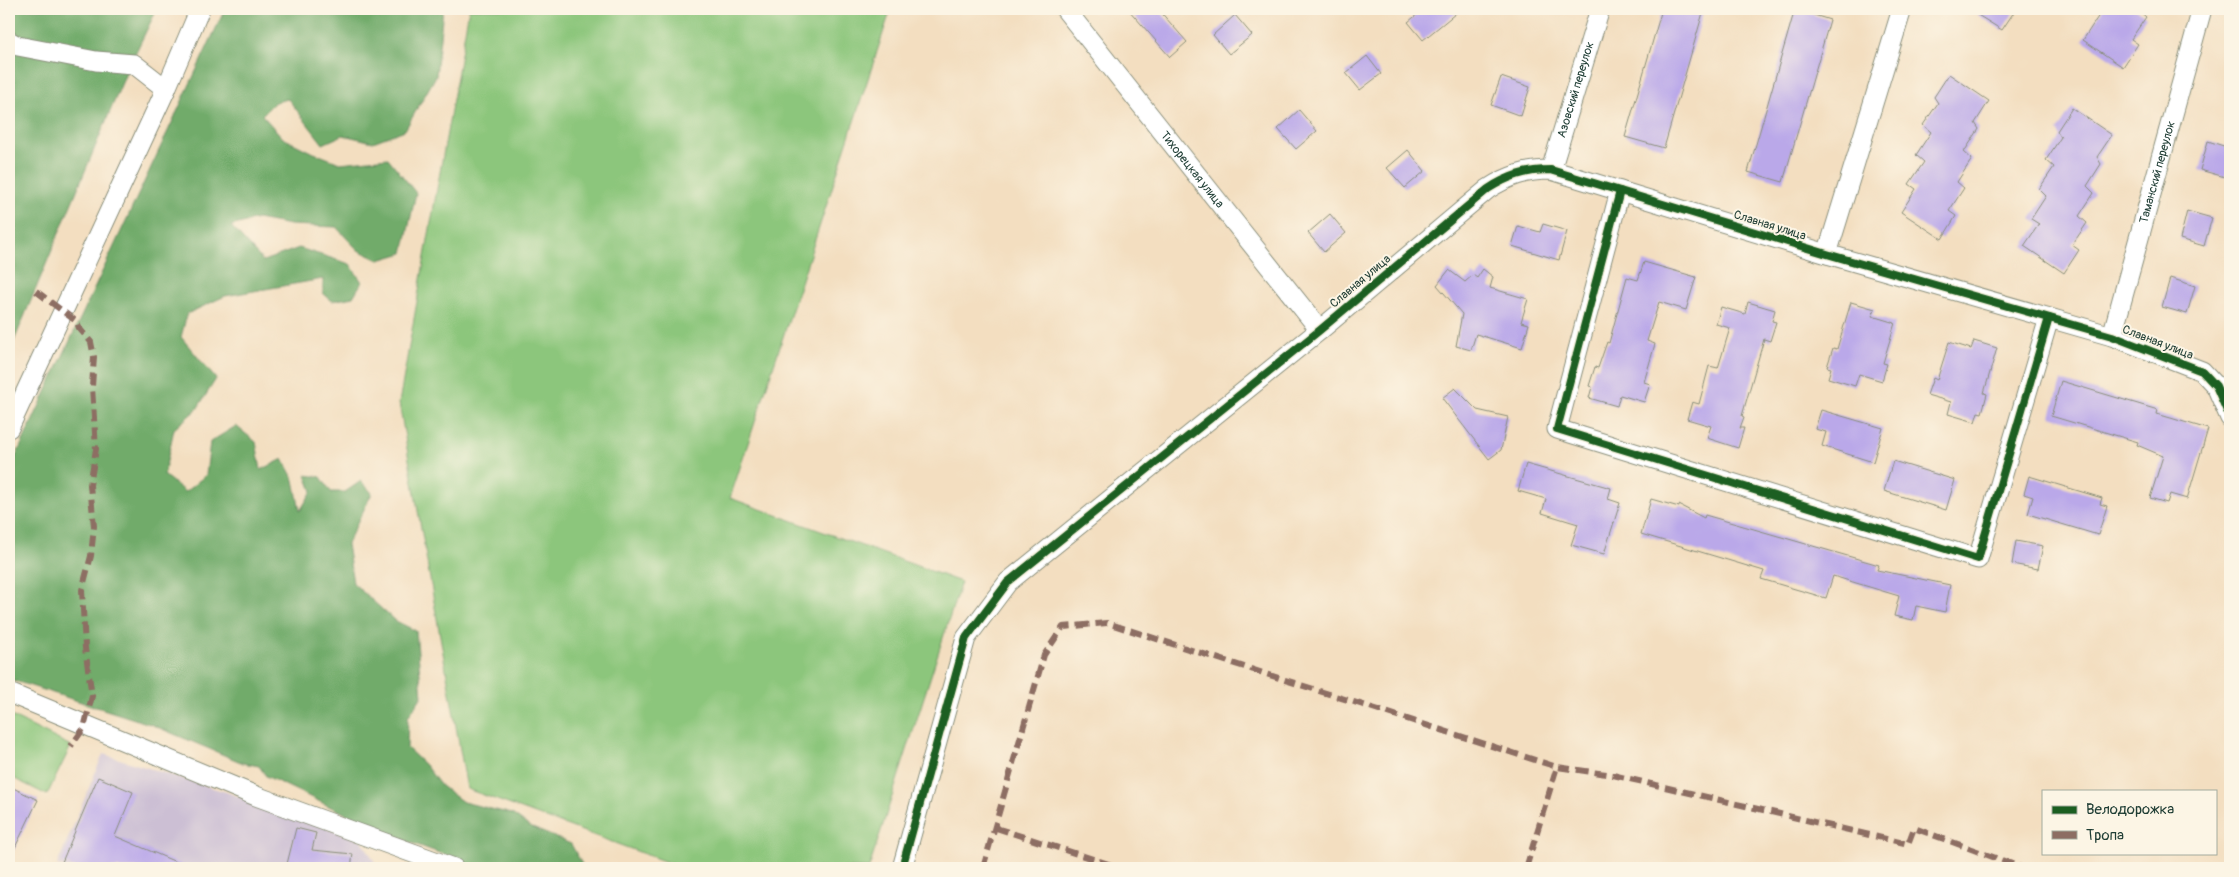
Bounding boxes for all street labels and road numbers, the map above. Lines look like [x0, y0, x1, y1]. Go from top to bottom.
street label: Азовский переулок [1554, 40, 1598, 140]
street label: Таманский переулок [2136, 119, 2179, 225]
street label: Тихорецкая улица [1157, 129, 1227, 211]
street label: Славная улица [1732, 207, 1808, 244]
street label: Славная улица [1327, 251, 1394, 311]
street label: Славная улица [2120, 322, 2196, 363]

